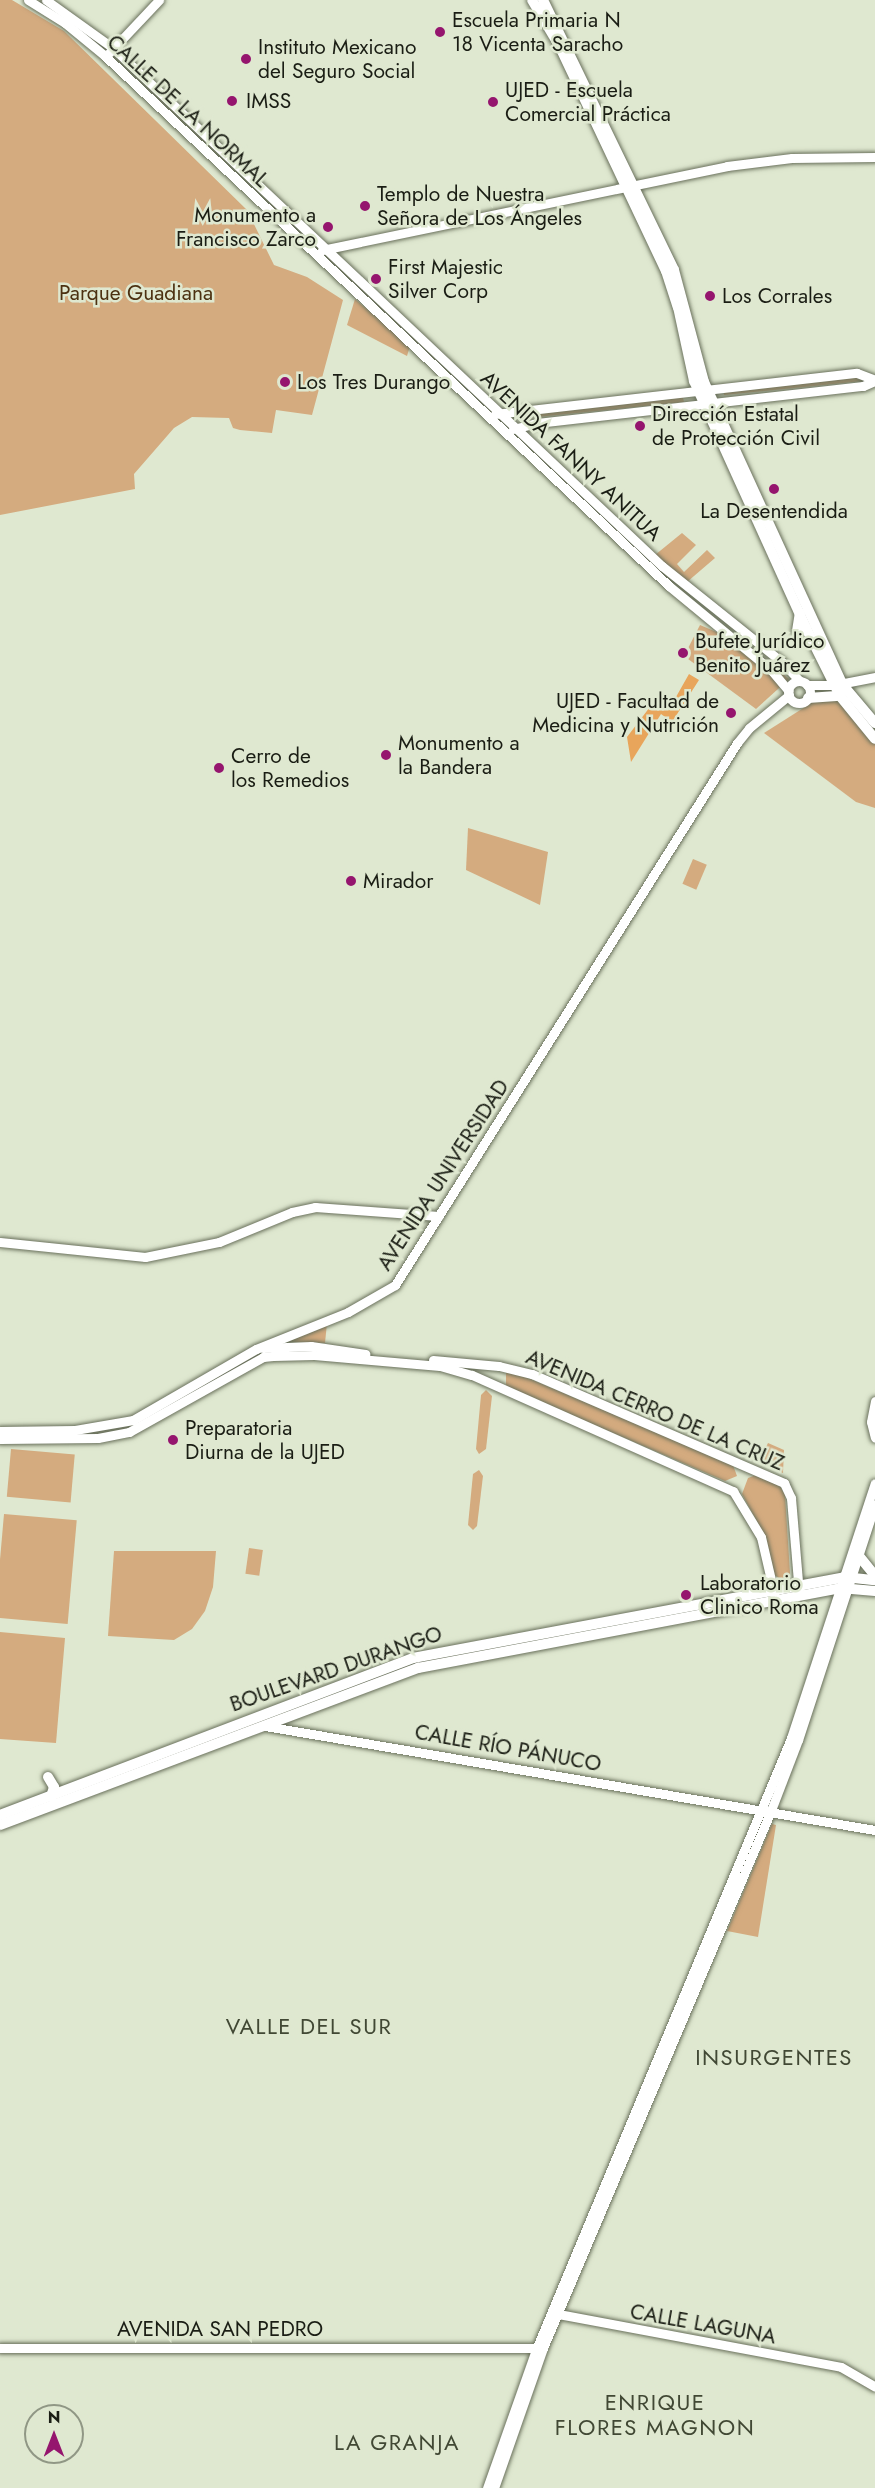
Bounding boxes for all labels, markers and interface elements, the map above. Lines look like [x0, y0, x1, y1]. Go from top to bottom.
place label: Escuela Primaria N 18 Vicenta Saracho [452, 7, 623, 57]
marker: Escuela Primaria N 18 Vicenta Saracho [433, 25, 447, 39]
street label: CALLE DE LA NORMAL [102, 29, 274, 193]
place label: Instituto Mexicano del Seguro Social [258, 34, 416, 84]
marker: Instituto Mexicano del Seguro Social [239, 52, 253, 66]
place label: UJED - Escuela Comercial Práctica [505, 77, 671, 127]
place label: IMSS [246, 88, 291, 114]
marker: IMSS [223, 92, 241, 110]
marker: UJED - Escuela Comercial Práctica [486, 95, 500, 109]
place label: Templo de Nuestra Señora de Los Ángeles [377, 181, 582, 231]
marker: Templo de Nuestra Señora de Los Ángeles [358, 199, 372, 213]
place label: Monumento a Francisco Zarco [176, 202, 316, 252]
marker: Monumento a Francisco Zarco [321, 220, 335, 234]
place label: First Majestic Silver Corp [388, 254, 503, 304]
marker: First Majestic Silver Corp [369, 272, 383, 286]
park label: Parque Guadiana [59, 280, 213, 306]
place label: Los Corrales [722, 283, 832, 309]
marker: Los Corrales [703, 289, 717, 303]
street label: AVENIDA FANNY ANITUA [475, 366, 667, 546]
place label: Los Tres Durango [297, 369, 450, 395]
marker: Los Tres Durango [278, 375, 292, 389]
place label: Dirección Estatal de Protección Civil [652, 401, 820, 451]
marker: Dirección Estatal de Protección Civil [633, 419, 647, 433]
marker: La Desentendida [767, 482, 781, 496]
place label: La Desentendida [700, 498, 848, 524]
place label: Bufete Jurídico Benito Juárez [695, 628, 824, 678]
marker: Bufete Jurídico Benito Juárez [676, 646, 690, 660]
place label: UJED - Facultad de Medicina y Nutrición [532, 688, 719, 738]
marker: UJED - Facultad de Medicina y Nutrición [724, 706, 738, 720]
place label: Monumento a la Bandera [398, 730, 520, 780]
place label: Cerro de los Remedios [231, 743, 349, 793]
marker: Monumento a la Bandera [379, 748, 393, 762]
marker: Cerro de los Remedios [212, 761, 226, 775]
place label: Mirador [363, 868, 433, 894]
marker: Mirador [344, 874, 358, 888]
street label: AVENIDA UNIVERSIDAD [372, 1075, 514, 1275]
street label: AVENIDA CERRO DE LA CRUZ [522, 1344, 788, 1476]
place label: Preparatoria Diurna de la UJED [185, 1415, 345, 1465]
marker: Preparatoria Diurna de la UJED [166, 1433, 180, 1447]
place label: Laboratorio Clinico Roma [700, 1570, 819, 1620]
marker: Laboratorio Clinico Roma [677, 1586, 695, 1604]
street label: BOULEVARD DURANGO [227, 1621, 445, 1717]
street label: CALLE RÍO PÁNUCO [413, 1719, 603, 1777]
district label: VALLE DEL SUR [226, 2014, 392, 2040]
district label: INSURGENTES [695, 2045, 853, 2071]
street label: CALLE LAGUNA [628, 2299, 778, 2349]
street label: AVENIDA SAN PEDRO [117, 2316, 323, 2342]
district label: ENRIQUE FLORES MAGNON [555, 2389, 755, 2440]
north arrow [24, 2404, 84, 2464]
text: N [48, 2406, 60, 2429]
district label: LA GRANJA [334, 2430, 460, 2456]

